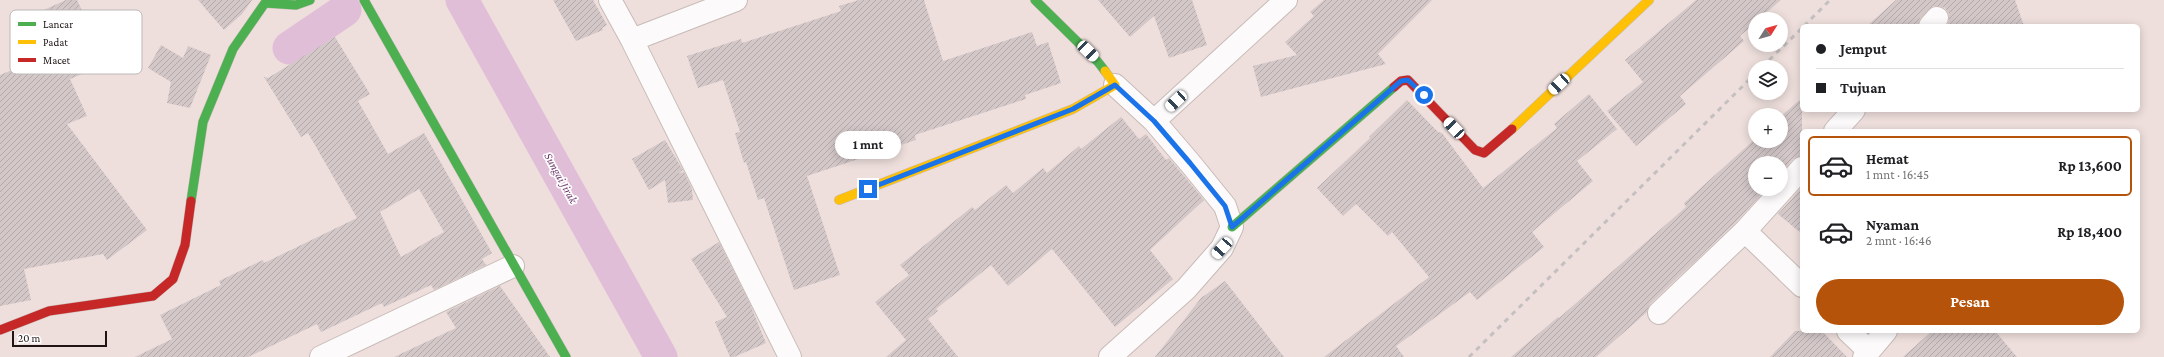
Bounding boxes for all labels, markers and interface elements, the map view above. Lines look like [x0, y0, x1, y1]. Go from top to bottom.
legend [10, 10, 142, 74]
north arrow [1748, 12, 1788, 52]
map controls [1748, 12, 1788, 196]
text: Lancar [43, 18, 73, 30]
text: Padat [43, 36, 68, 48]
car [1075, 38, 1101, 64]
text: Jemput [1840, 41, 1887, 57]
text: Macet [43, 54, 71, 66]
button: layers [1748, 60, 1788, 100]
car [1546, 71, 1572, 97]
text: Tujuan [1840, 80, 1886, 96]
route start [1415, 86, 1433, 104]
car [1163, 88, 1189, 114]
button: + [1748, 108, 1788, 148]
car [1441, 115, 1467, 141]
callout: 1 mnt [835, 131, 901, 159]
text: 1 mnt [853, 137, 883, 152]
icon: car [1818, 148, 1854, 184]
water label: Sungai Jirak [541, 150, 581, 206]
text: Hemat [1866, 151, 1909, 167]
button: − [1748, 156, 1788, 196]
text: Rp 13,600 [2058, 158, 2122, 174]
text: 1 mnt · 16:45 [1866, 167, 1929, 182]
route end [859, 180, 877, 198]
icon: car [1818, 214, 1854, 250]
text: Nyaman [1866, 217, 1919, 233]
text: Rp 18,400 [2057, 224, 2122, 240]
text: 2 mnt · 16:46 [1866, 233, 1932, 248]
car [1210, 235, 1234, 261]
button: Pesan [1816, 279, 2124, 325]
scale bar [12, 329, 107, 348]
text: 20 m [18, 332, 40, 344]

